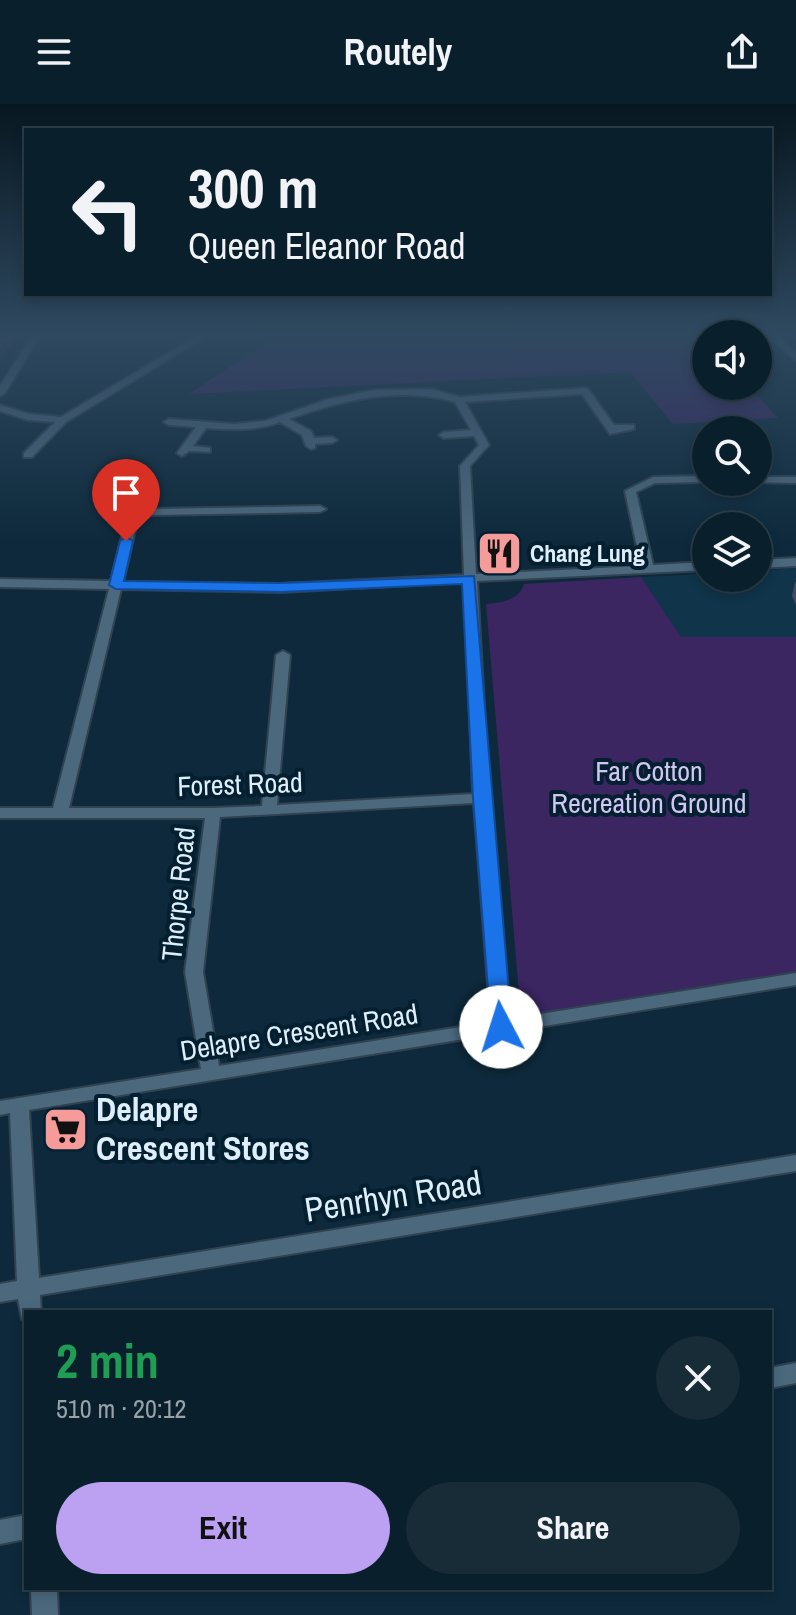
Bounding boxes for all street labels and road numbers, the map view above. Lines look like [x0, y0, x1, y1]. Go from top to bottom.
street label: Forest Road [177, 763, 303, 805]
street label: Thorpe Road [152, 825, 204, 963]
street label: Delapre Crescent Road [178, 994, 420, 1070]
street label: Penrhyn Road [301, 1159, 485, 1233]

